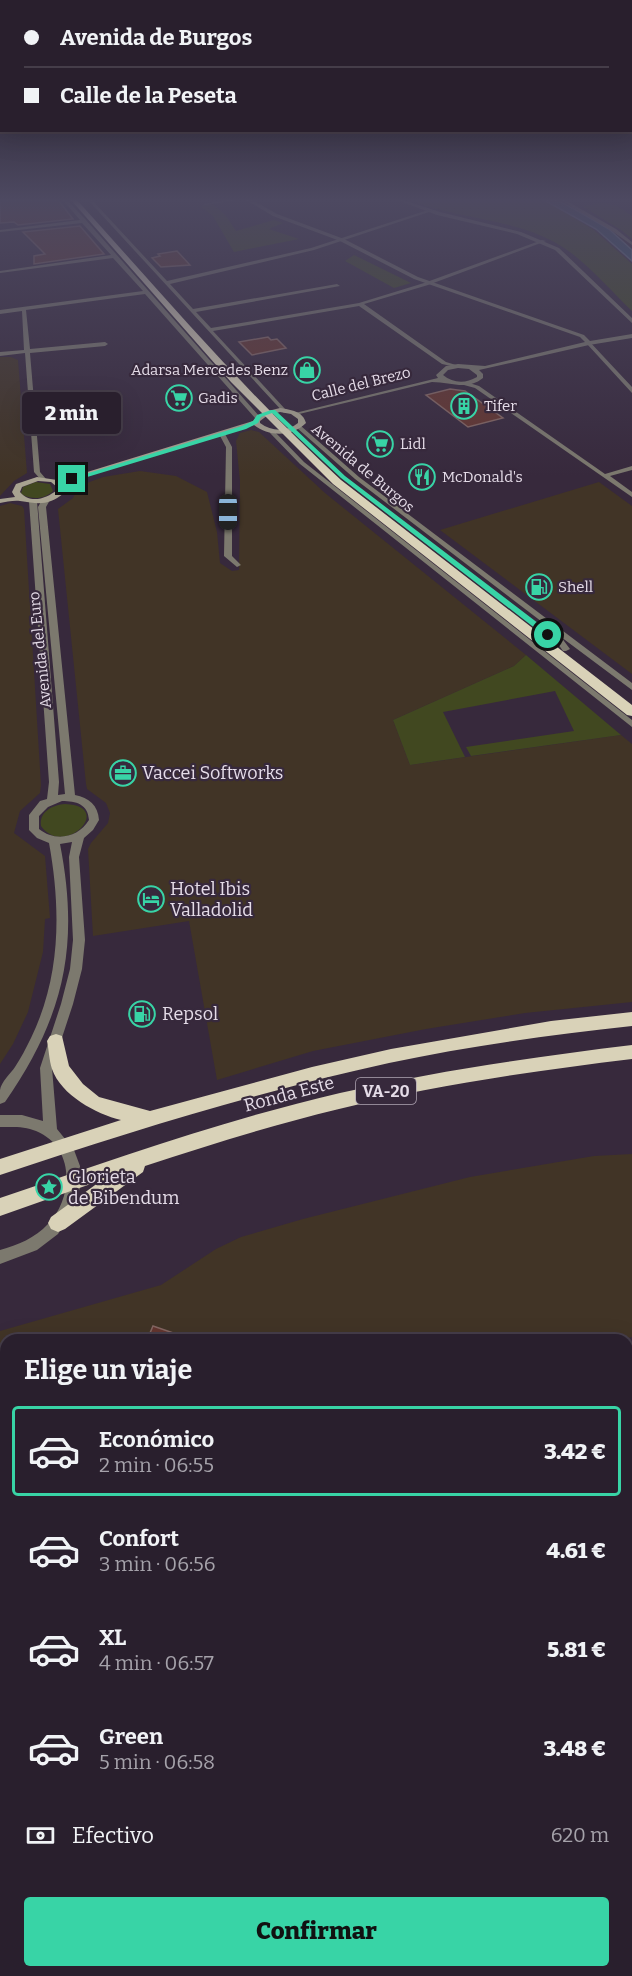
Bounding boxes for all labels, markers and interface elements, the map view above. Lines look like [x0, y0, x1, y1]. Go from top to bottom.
text: Avenida de Burgos [60, 24, 252, 51]
text: Calle de la Peseta [60, 82, 237, 109]
shop icon: Adarsa Mercedes Benz [292, 355, 322, 385]
place label: Adarsa Mercedes Benz [131, 361, 288, 379]
street label: Calle del Brezo [310, 363, 412, 405]
supermarket icon: Gadis [164, 383, 194, 413]
place label: Gadis [198, 389, 238, 407]
building icon: Tifer [449, 391, 479, 421]
callout: 2 min [22, 392, 122, 434]
place label: Tifer [484, 397, 517, 415]
text: 2 min [45, 401, 98, 425]
street label: Avenida de Burgos [308, 420, 418, 516]
supermarket icon: Lidl [365, 429, 395, 459]
place label: Lidl [400, 435, 426, 453]
restaurant icon: McDonald's [407, 462, 437, 492]
route end [58, 465, 85, 492]
place label: McDonald's [442, 468, 523, 486]
car [219, 494, 237, 530]
fuel station icon: Shell [524, 572, 554, 602]
place label: Shell [558, 578, 593, 596]
street label: Avenida del Euro [25, 591, 55, 709]
route start [534, 621, 561, 648]
office icon: Vaccei Softworks [108, 758, 138, 788]
place label: Vaccei Softworks [142, 762, 283, 784]
place label: Hotel Ibis Valladolid [170, 878, 253, 921]
hotel icon: Hotel Ibis Valladolid [136, 884, 166, 914]
fuel station icon: Repsol [127, 999, 157, 1029]
place label: Repsol [162, 1003, 218, 1025]
street label: Ronda Este [241, 1071, 337, 1117]
road number: VA-20 [356, 1078, 416, 1104]
place label: Glorieta de Bibendum [68, 1166, 179, 1209]
place icon: Glorieta de Bibendum [34, 1172, 64, 1202]
text: Elige un viaje [24, 1354, 192, 1386]
icon: car [27, 1424, 81, 1478]
text: Económico [99, 1426, 214, 1453]
text: 3.42 € [544, 1438, 606, 1465]
text: 2 min · 06:55 [99, 1453, 214, 1477]
icon: car [27, 1523, 81, 1577]
text: Confort [99, 1525, 179, 1552]
text: 4.61 € [546, 1537, 606, 1564]
text: 3 min · 06:56 [99, 1552, 216, 1576]
icon: car [27, 1622, 81, 1676]
text: XL [99, 1624, 126, 1651]
text: 5.81 € [547, 1636, 606, 1663]
text: 4 min · 06:57 [99, 1651, 214, 1675]
icon: car [27, 1721, 81, 1775]
text: Green [99, 1723, 163, 1750]
text: 3.48 € [543, 1735, 606, 1762]
text: 5 min · 06:58 [99, 1750, 215, 1774]
icon: cash [24, 1819, 57, 1852]
text: Efectivo [72, 1822, 154, 1849]
text: 620 m [551, 1823, 609, 1847]
button: Confirmar [24, 1897, 609, 1966]

